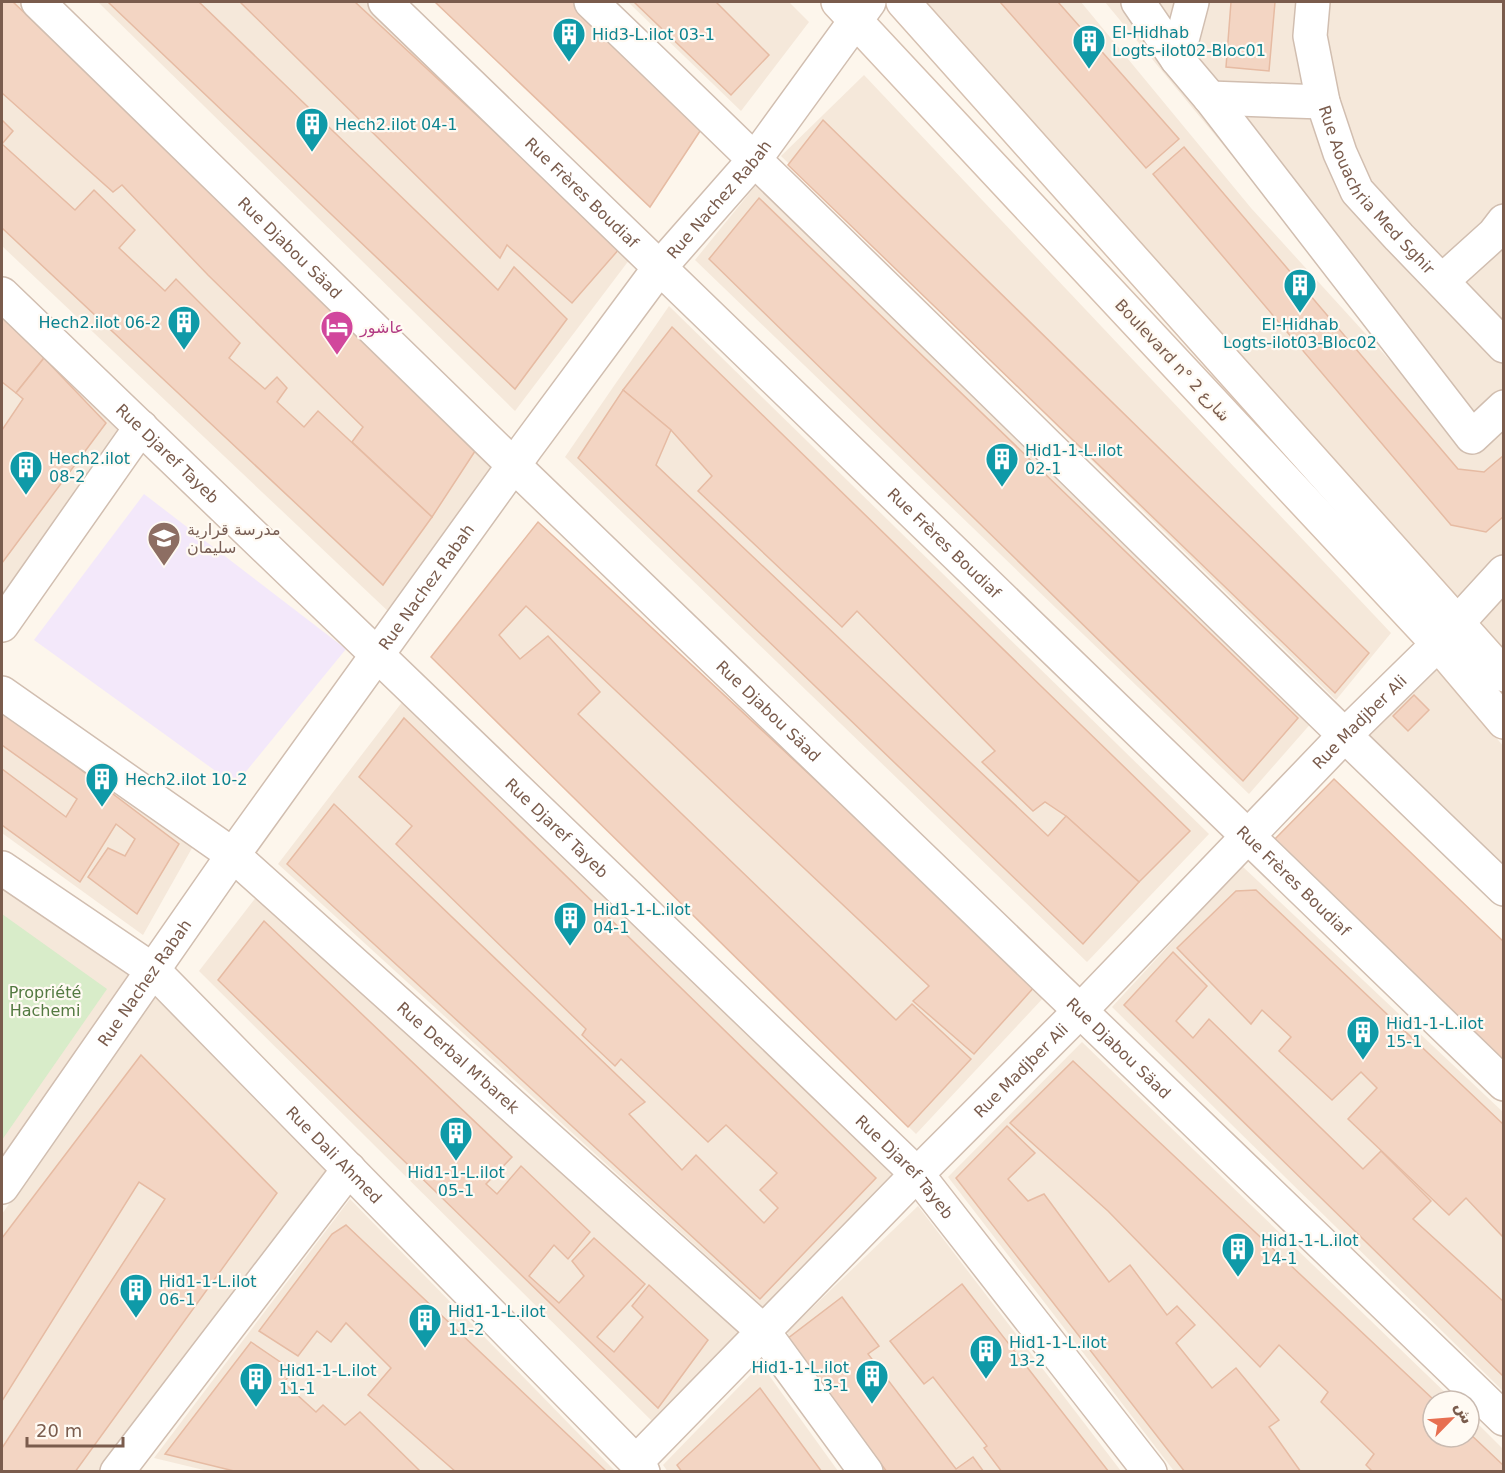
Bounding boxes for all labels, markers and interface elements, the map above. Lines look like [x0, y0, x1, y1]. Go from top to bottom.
building icon: Hid3-L.ilot 03-1 [551, 16, 587, 63]
building icon: El-Hidhab Logts-ilot02-Bloc01 [1071, 23, 1107, 70]
place label: El-Hidhab Logts-ilot02-Bloc01 [1112, 23, 1266, 60]
place label: Hid3-L.ilot 03-1 [592, 25, 715, 44]
street label: Rue Aouachria Med Sghir [1315, 103, 1439, 278]
building icon: Hech2.ilot 04-1 [294, 106, 330, 153]
place label: Hech2.ilot 04-1 [335, 115, 457, 134]
street label: Rue Frères Boudiaf [521, 134, 642, 252]
street label: Rue Nachez Rabah [663, 137, 776, 263]
street label: Rue Djabou Säad [234, 193, 346, 303]
building icon: El-Hidhab Logts-ilot03-Bloc02 [1282, 267, 1318, 314]
street label: Boulevard n° شارع 2 [1110, 295, 1234, 426]
building icon: Hech2.ilot 06-2 [166, 304, 202, 351]
hotel icon: عاشور [319, 309, 355, 356]
place label: Hech2.ilot 06-2 [39, 313, 161, 332]
place label: El-Hidhab Logts-ilot03-Bloc02 [1223, 315, 1377, 352]
place label: عاشور [359, 318, 404, 338]
street label: Rue Djaref Tayeb [112, 400, 223, 508]
building icon: Hid1-1-L.ilot 02-1 [984, 441, 1020, 488]
place label: Hid1-1-L.ilot 02-1 [1025, 441, 1123, 478]
building icon: Hech2.ilot 08-2 [8, 449, 44, 496]
place label: Hech2.ilot 08-2 [49, 449, 130, 486]
street label: Rue Frères Boudiaf [883, 484, 1005, 602]
school or university icon: مدرسة قرارية سليمان [146, 520, 182, 567]
place label: مدرسة قرارية سليمان [187, 520, 280, 557]
street label: Rue Nachez Rabah [375, 521, 478, 654]
street label: Rue Djabou Säad [712, 657, 824, 766]
street label: Rue Madjber Ali [1309, 671, 1411, 773]
building icon: Hech2.ilot 10-2 [84, 761, 120, 808]
place label: Hech2.ilot 10-2 [125, 770, 247, 789]
street label: Rue Djaref Tayeb [501, 774, 612, 882]
street label: Rue Frères Boudiaf [1233, 822, 1354, 940]
building icon: Hid1-1-L.ilot 04-1 [552, 900, 588, 947]
place label: Hid1-1-L.ilot 04-1 [593, 900, 691, 937]
street label: Rue Nachez Rabah [94, 916, 195, 1050]
park label: Propriété Hachemi [9, 983, 81, 1020]
street label: Rue Djabou Säad [1062, 994, 1174, 1103]
street label: Rue Derbal M'barek [393, 998, 523, 1118]
building icon: Hid1-1-L.ilot 15-1 [1345, 1014, 1381, 1061]
place label: Hid1-1-L.ilot 15-1 [1386, 1014, 1484, 1051]
street label: Rue Madjber Ali [970, 1020, 1072, 1122]
street label: Rue Dali Ahmed [282, 1103, 386, 1207]
street label: Rue Djaref Tayeb [852, 1111, 957, 1223]
building icon: Hid1-1-L.ilot 05-1 [438, 1115, 474, 1162]
place label: Hid1-1-L.ilot 05-1 [407, 1163, 505, 1200]
building icon: Hid1-1-L.ilot 14-1 [1220, 1231, 1256, 1278]
place label: Hid1-1-L.ilot 14-1 [1261, 1231, 1359, 1268]
building icon: Hid1-1-L.ilot 06-1 [118, 1272, 154, 1319]
place label: Hid1-1-L.ilot 06-1 [159, 1272, 257, 1309]
building icon: Hid1-1-L.ilot 11-2 [407, 1302, 443, 1349]
place label: Hid1-1-L.ilot 11-2 [448, 1302, 546, 1339]
building icon: Hid1-1-L.ilot 13-2 [968, 1333, 1004, 1380]
place label: Hid1-1-L.ilot 13-2 [1009, 1333, 1107, 1370]
place label: Hid1-1-L.ilot 13-1 [752, 1358, 849, 1395]
building icon: Hid1-1-L.ilot 13-1 [854, 1358, 890, 1405]
building icon: Hid1-1-L.ilot 11-1 [238, 1361, 274, 1408]
place label: Hid1-1-L.ilot 11-1 [279, 1361, 377, 1398]
north arrow [1421, 1389, 1481, 1449]
text: ش [1451, 1399, 1477, 1427]
scale bar [27, 1410, 123, 1448]
text: 20 m [36, 1420, 82, 1441]

